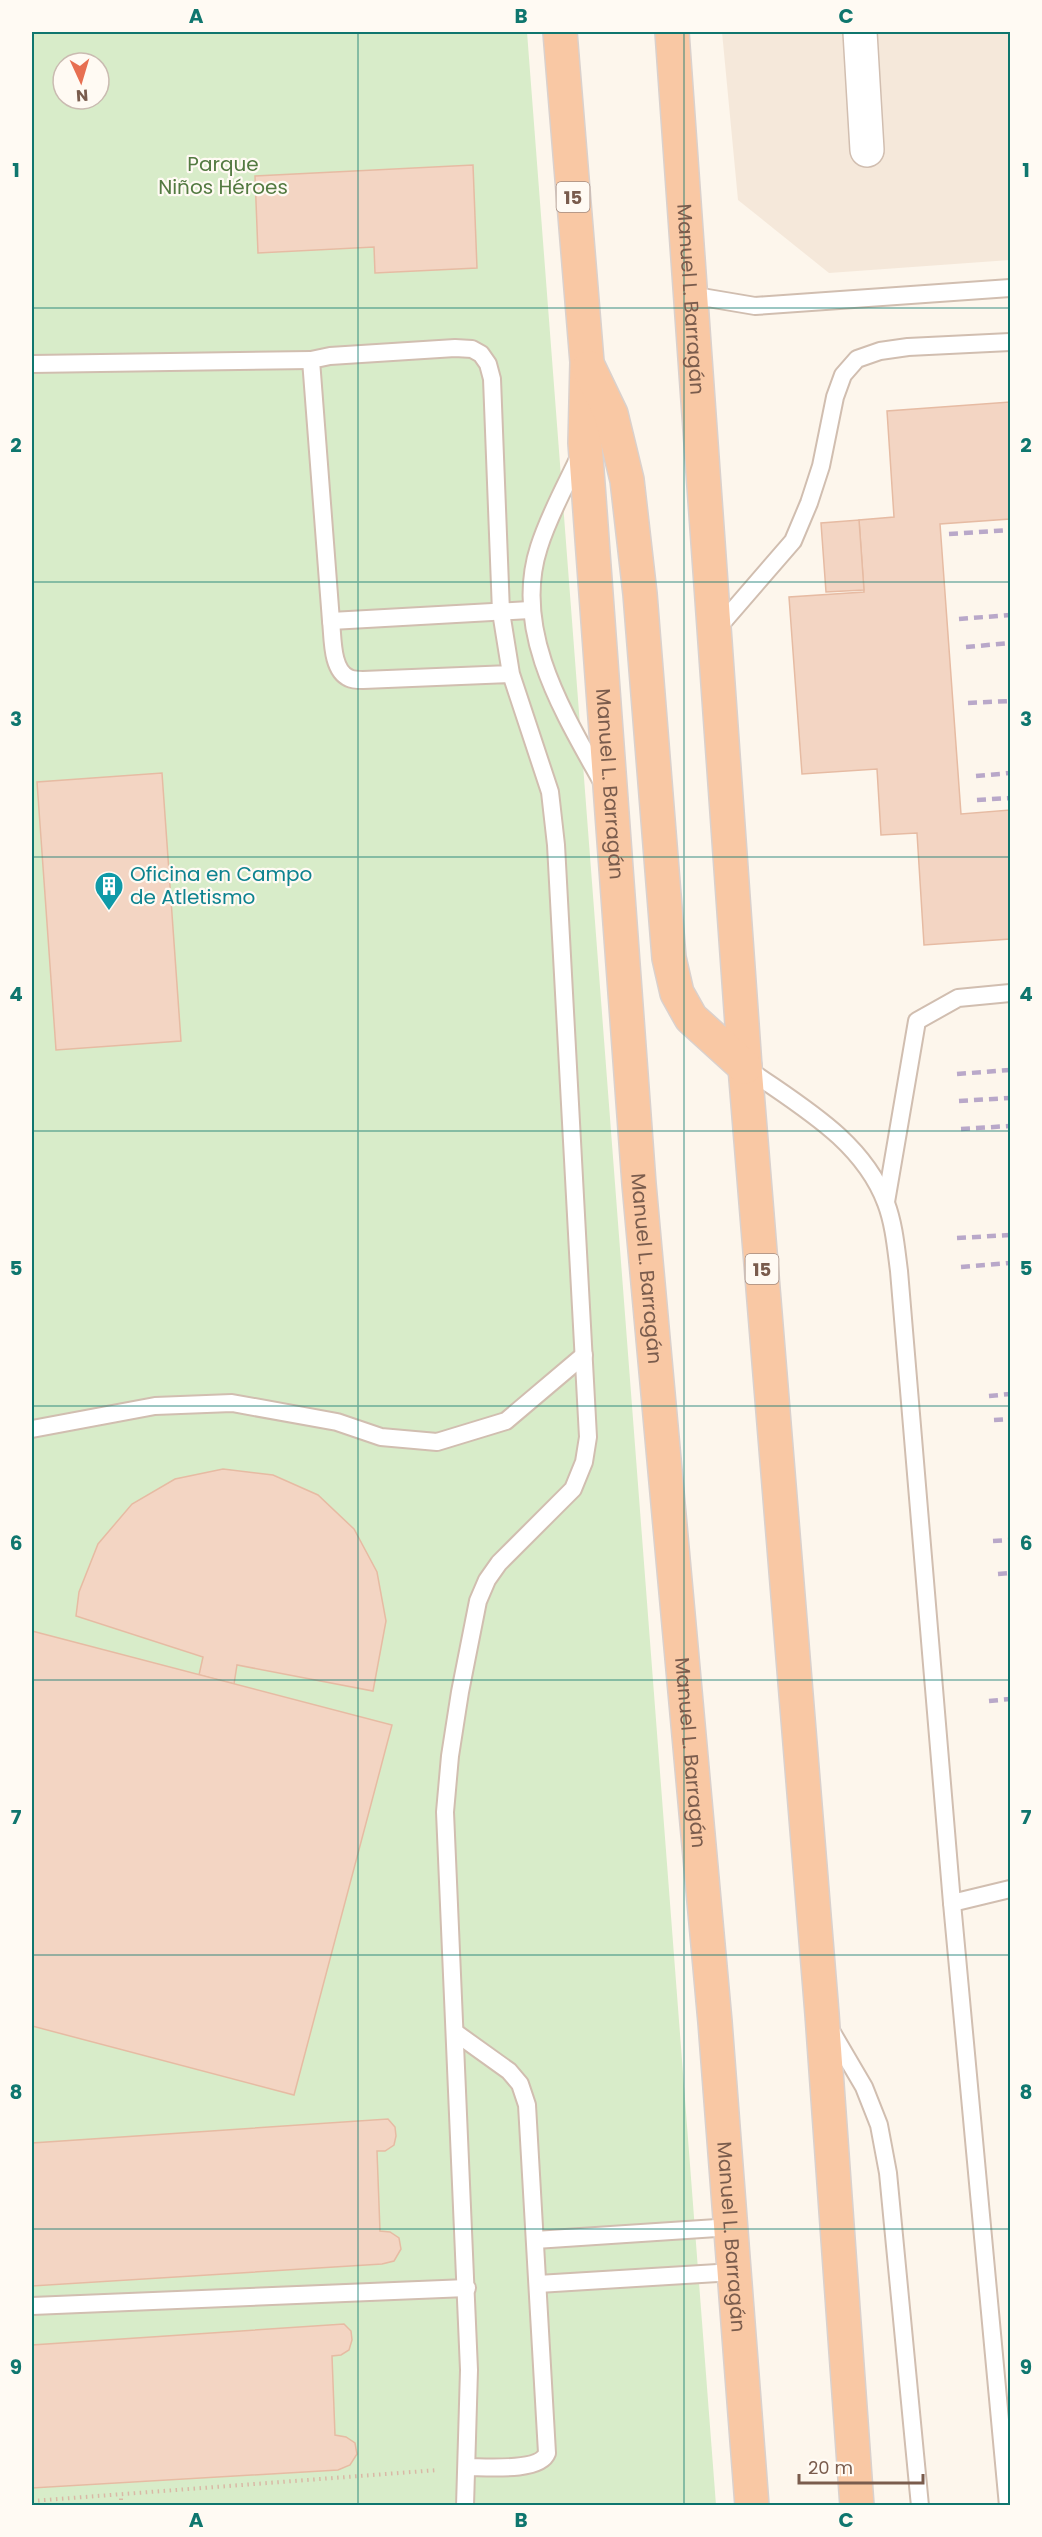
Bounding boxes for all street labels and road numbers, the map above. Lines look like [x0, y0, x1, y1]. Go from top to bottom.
road number: 15 [556, 182, 590, 212]
street label: Manuel L. Barragán [670, 203, 712, 396]
street label: Manuel L. Barragán [589, 688, 631, 880]
street label: Manuel L. Barragán [624, 1172, 669, 1365]
road number: 15 [746, 1254, 778, 1284]
street label: Manuel L. Barragán [668, 1656, 713, 1849]
street label: Manuel L. Barragán [710, 2140, 753, 2333]

